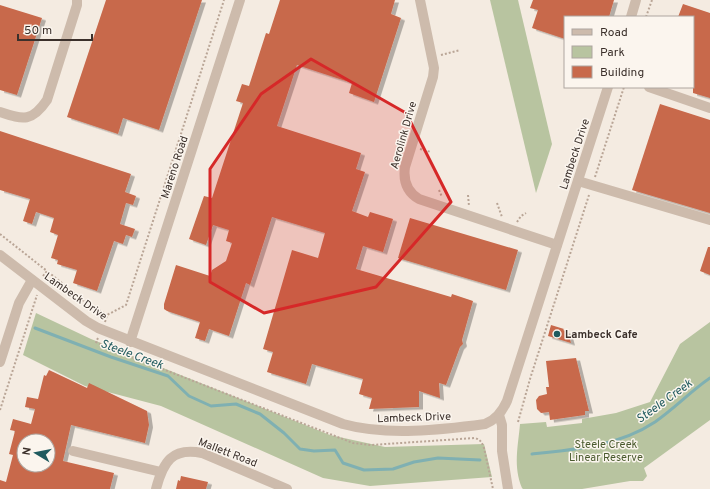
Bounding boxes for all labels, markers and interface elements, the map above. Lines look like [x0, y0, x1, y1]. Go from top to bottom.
scale bar [18, 16, 92, 42]
legend [564, 16, 694, 88]
text: 50 m [24, 23, 52, 39]
text: Road [600, 25, 628, 41]
text: Park [600, 45, 625, 61]
text: Building [600, 65, 644, 81]
street label: Aerolink Drive [388, 100, 420, 171]
street label: Lambeck Drive [557, 117, 593, 192]
street label: Mareno Road [158, 134, 192, 200]
street label: Lambeck Drive [41, 270, 110, 324]
place label: Lambeck Cafe [565, 328, 638, 342]
marker: Lambeck Cafe [552, 329, 562, 339]
water label: Steele Creek [98, 336, 166, 374]
water label: Steele Creek [633, 376, 697, 428]
street label: Lambeck Drive [377, 410, 451, 426]
north arrow [16, 433, 56, 473]
street label: Mallett Road [196, 435, 259, 471]
park label: Steele Creek Linear Reserve [569, 438, 643, 465]
text: N [20, 446, 35, 457]

